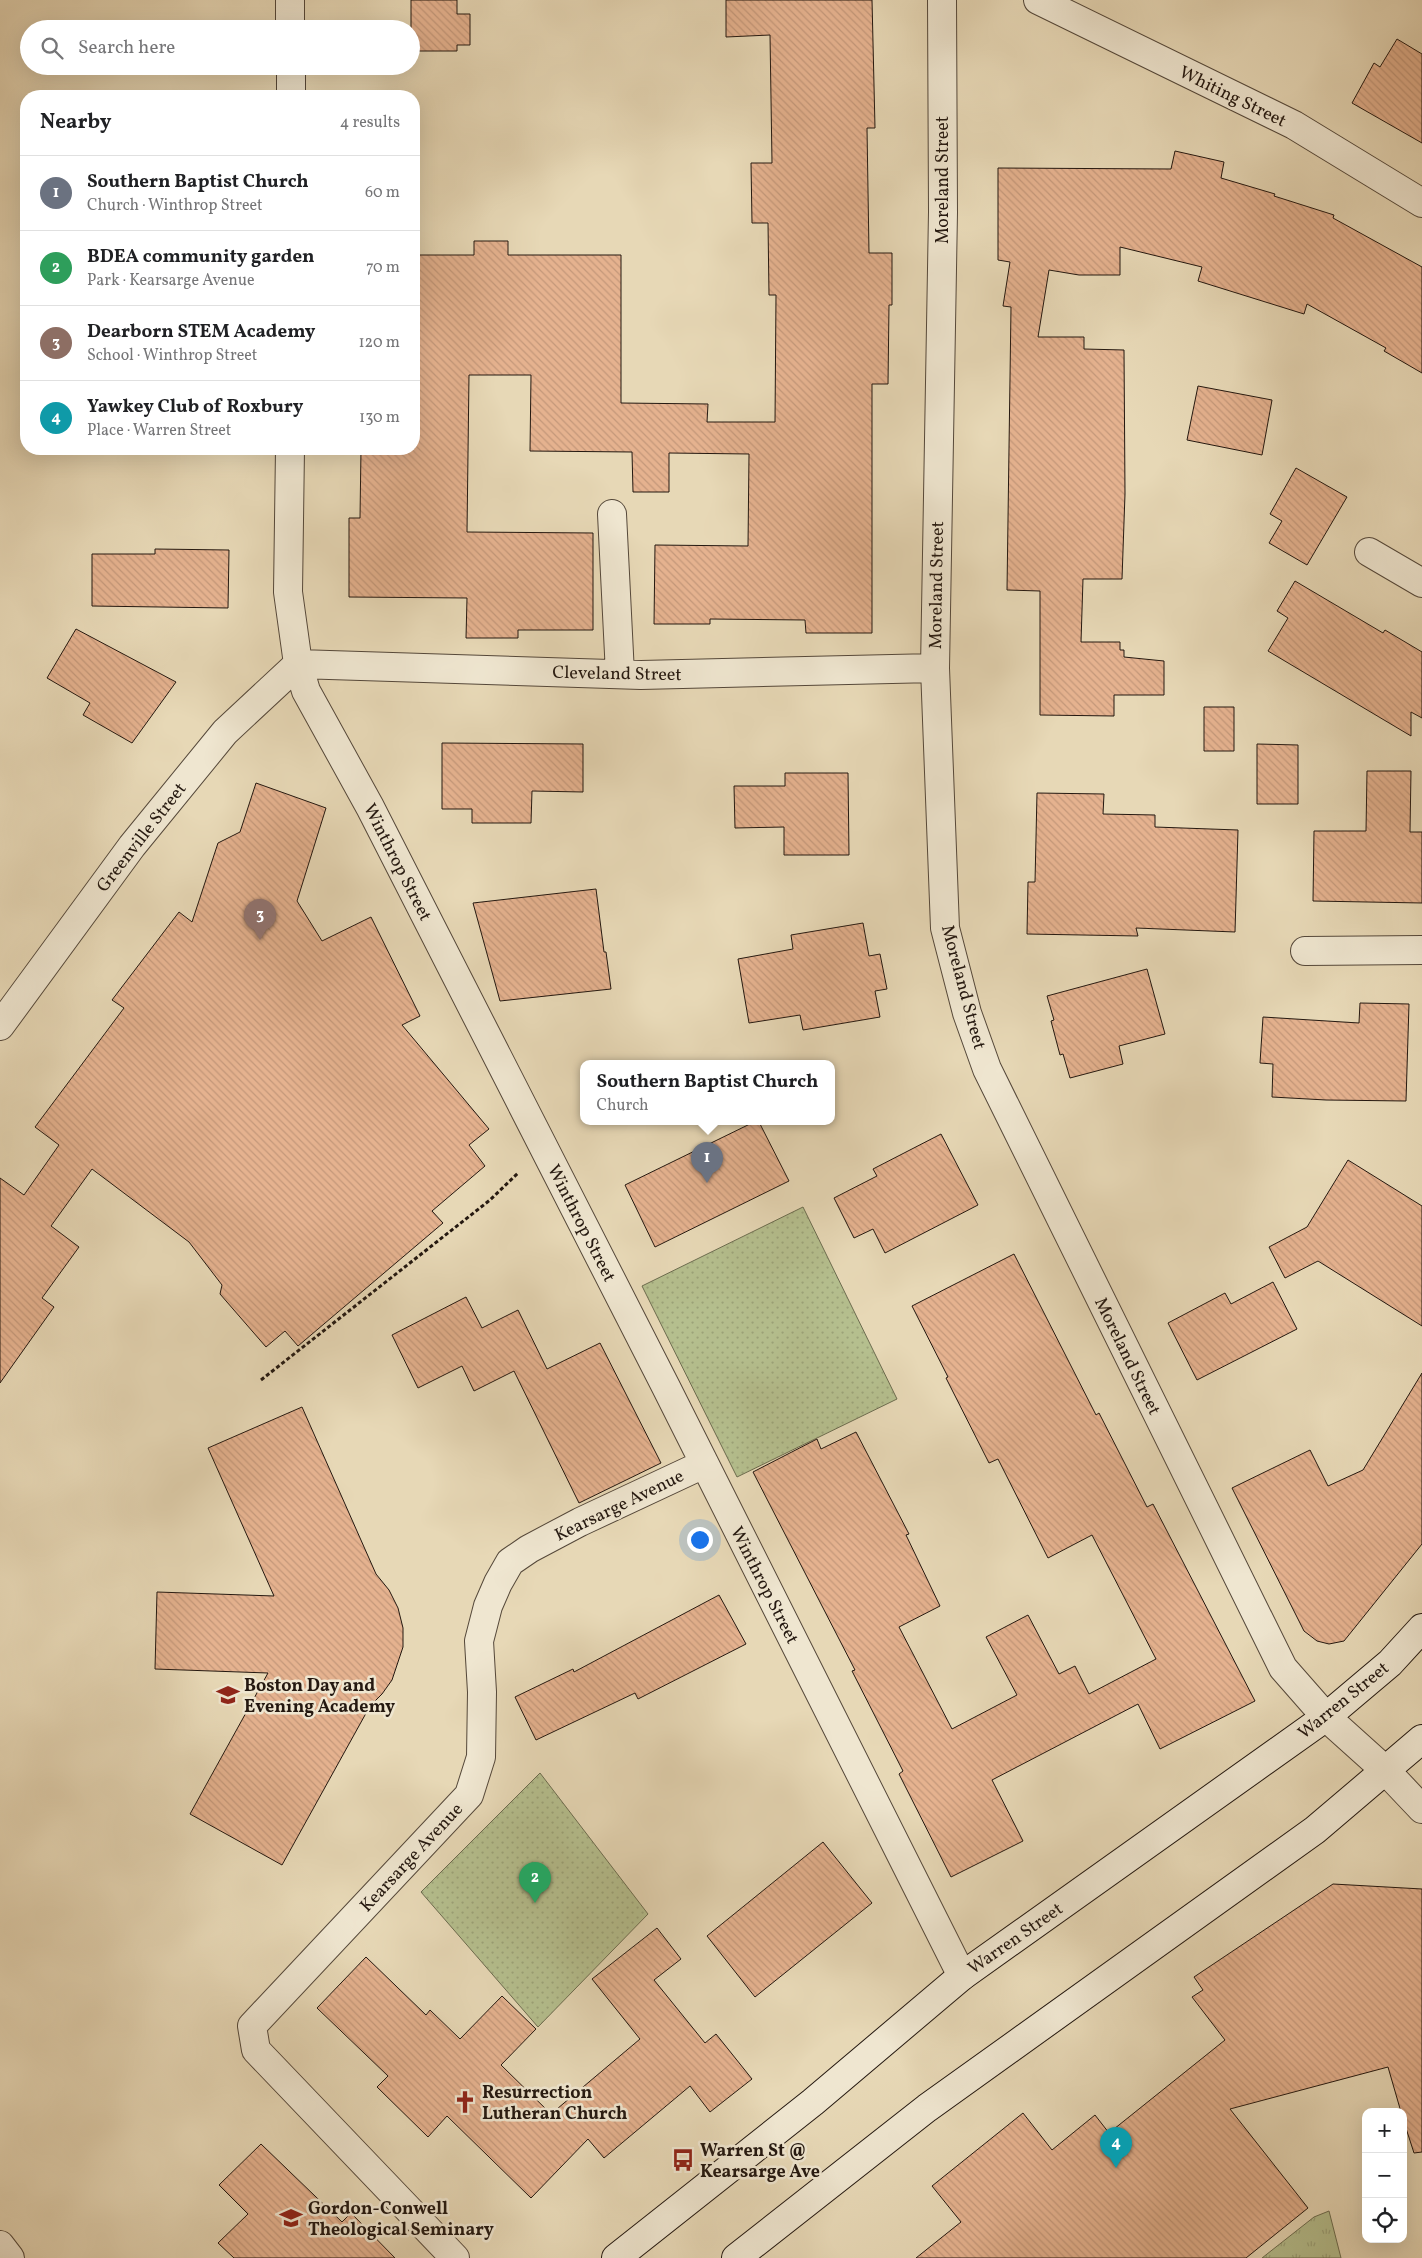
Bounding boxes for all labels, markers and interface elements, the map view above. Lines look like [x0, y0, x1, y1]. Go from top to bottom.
search box [20, 20, 420, 75]
icon: search [38, 34, 66, 62]
text: Search here [78, 35, 175, 61]
street label: Whiting Street [1175, 61, 1290, 134]
text: Nearby [40, 108, 111, 137]
text: 4 results [340, 112, 400, 134]
street label: Moreland Street [931, 116, 956, 244]
text: Southern Baptist Church [87, 169, 309, 195]
text: 1 [53, 182, 59, 204]
text: 60 m [365, 182, 400, 204]
text: Church · Winthrop Street [87, 195, 263, 217]
text: BDEA community garden [87, 244, 315, 270]
text: 2 [52, 257, 60, 279]
text: 70 m [366, 257, 400, 279]
text: Park · Kearsarge Avenue [87, 270, 255, 292]
text: Dearborn STEM Academy [87, 319, 315, 345]
text: 3 [52, 332, 60, 354]
text: 120 m [358, 332, 400, 354]
text: School · Winthrop Street [87, 345, 257, 367]
text: Yawkey Club of Roxbury [87, 394, 303, 420]
text: 4 [51, 407, 61, 429]
text: 130 m [359, 407, 400, 429]
text: Place · Warren Street [87, 420, 231, 442]
street label: Moreland Street [924, 521, 951, 649]
street label: Cleveland Street [552, 661, 682, 688]
street label: Greenville Street [91, 778, 193, 898]
street label: Winthrop Street [356, 800, 437, 926]
pin: 3 [244, 899, 276, 940]
street label: Moreland Street [934, 922, 991, 1052]
popup [580, 1060, 835, 1125]
text: Southern Baptist Church [597, 1069, 818, 1095]
text: Church [597, 1095, 649, 1117]
pin: 1 [691, 1142, 723, 1183]
street label: Winthrop Street [540, 1161, 621, 1287]
street label: Moreland Street [1087, 1294, 1166, 1420]
street label: Kearsarge Avenue [551, 1464, 688, 1548]
street label: Winthrop Street [723, 1523, 804, 1649]
your location [687, 1527, 713, 1553]
street label: Warren Street [1293, 1657, 1395, 1746]
place label: Boston Day and Evening Academy [244, 1674, 395, 1720]
school or university icon: Boston Day and Evening Academy [215, 1682, 241, 1708]
street label: Kearsarge Avenue [355, 1798, 469, 1918]
pin: 2 [519, 1862, 551, 1903]
street label: Warren Street [963, 1897, 1068, 1981]
place label: Resurrection Lutheran Church [482, 2081, 628, 2127]
church icon: Resurrection Lutheran Church [452, 2089, 478, 2115]
map controls [1362, 2108, 1407, 2243]
button: + [1362, 2108, 1407, 2153]
pin: 4 [1100, 2127, 1132, 2168]
place label: Warren St @ Kearsarge Ave [700, 2139, 820, 2185]
bus stop icon: Warren St @ Kearsarge Ave [670, 2147, 696, 2173]
button: − [1362, 2153, 1407, 2198]
place label: Gordon-Conwell Theological Seminary [308, 2197, 494, 2243]
button: locate [1362, 2198, 1407, 2243]
school or university icon: Gordon-Conwell Theological Seminary [278, 2205, 304, 2231]

